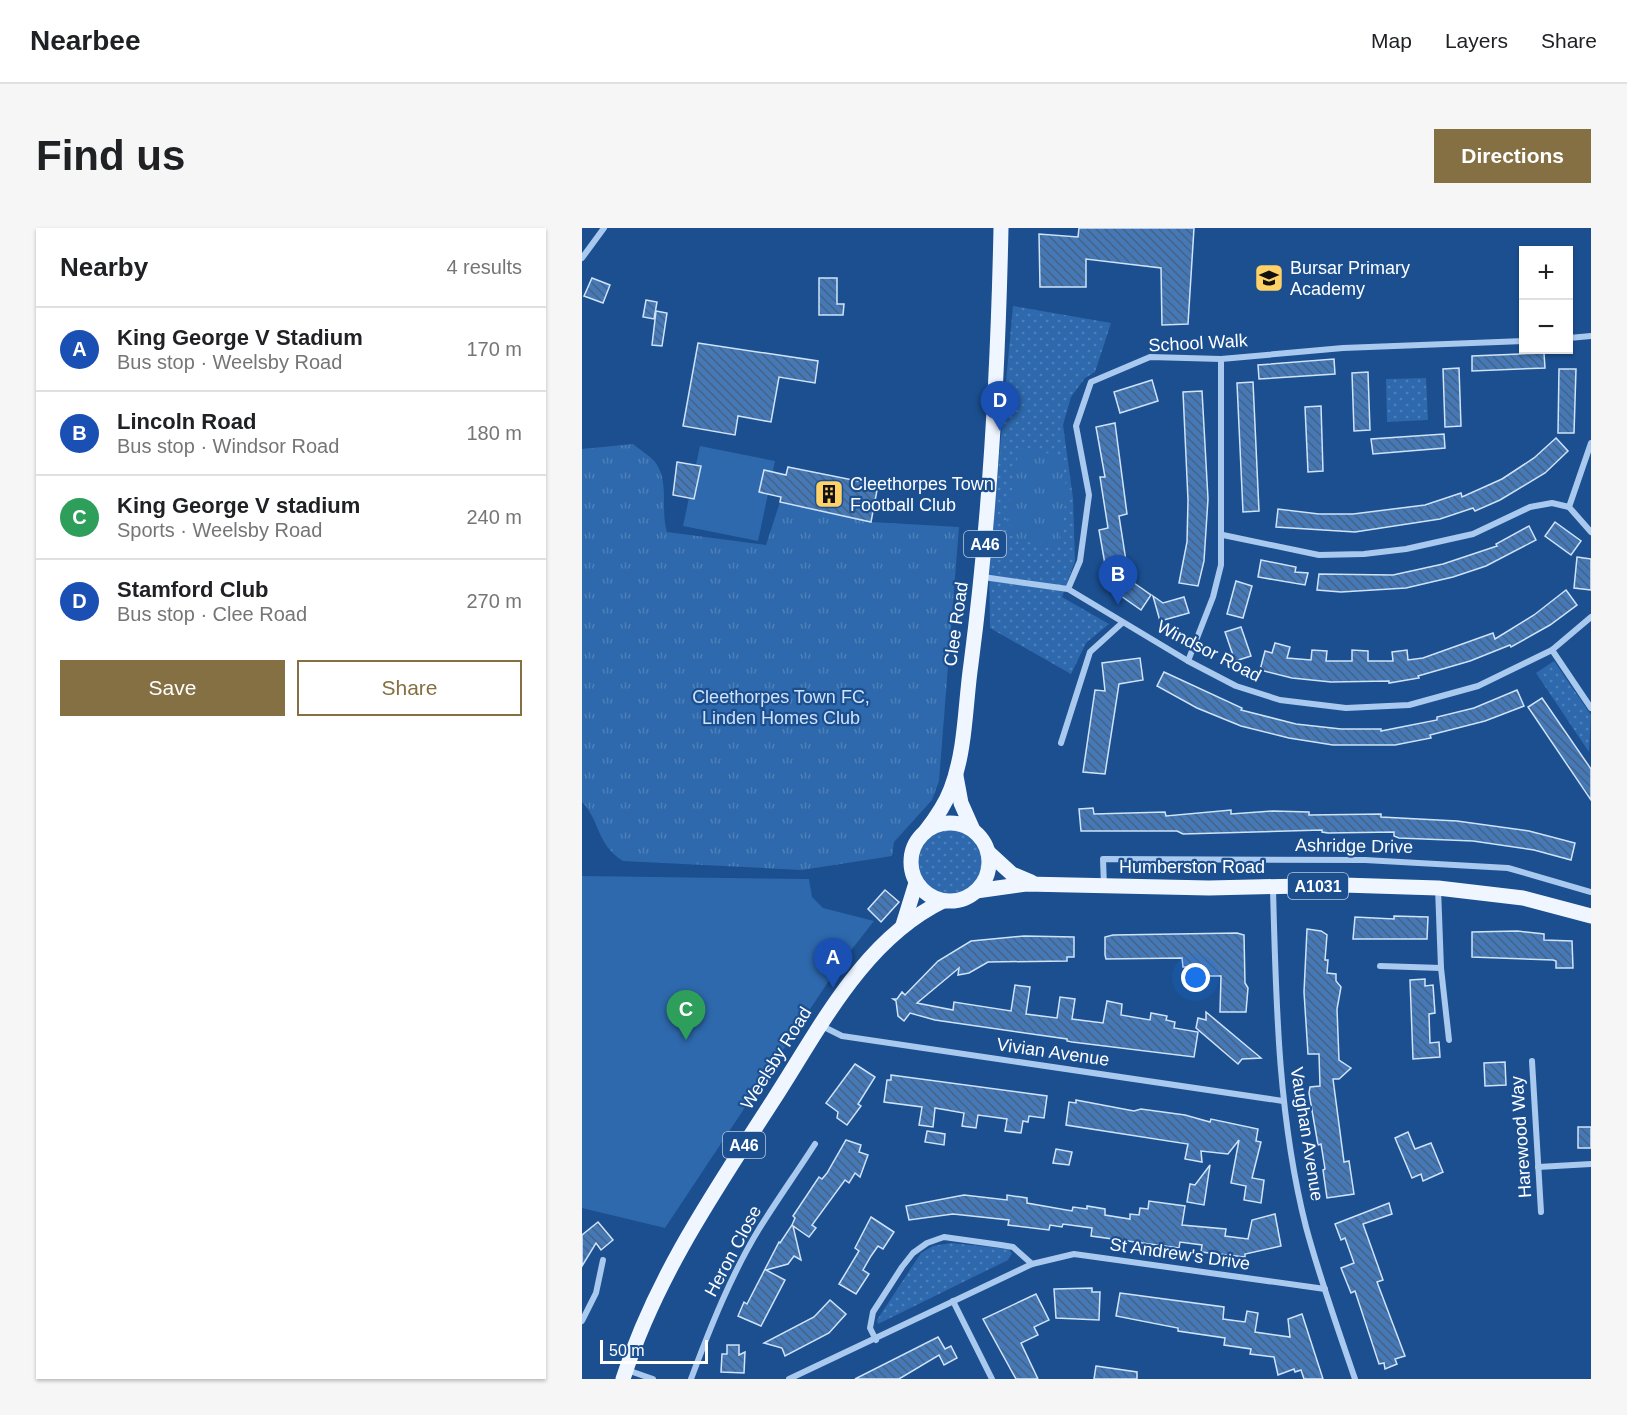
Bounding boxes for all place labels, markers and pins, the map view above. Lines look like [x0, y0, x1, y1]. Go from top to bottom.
place label: Bursar Primary Academy [1290, 258, 1410, 299]
school or university icon: Bursar Primary Academy [1253, 262, 1285, 294]
pin: D [980, 382, 1020, 431]
place label: Cleethorpes Town Football Club [850, 474, 994, 515]
building icon: Cleethorpes Town Football Club [813, 478, 845, 510]
pin: B [1098, 556, 1138, 605]
pin: A [814, 938, 852, 988]
pin: C [666, 990, 706, 1040]

